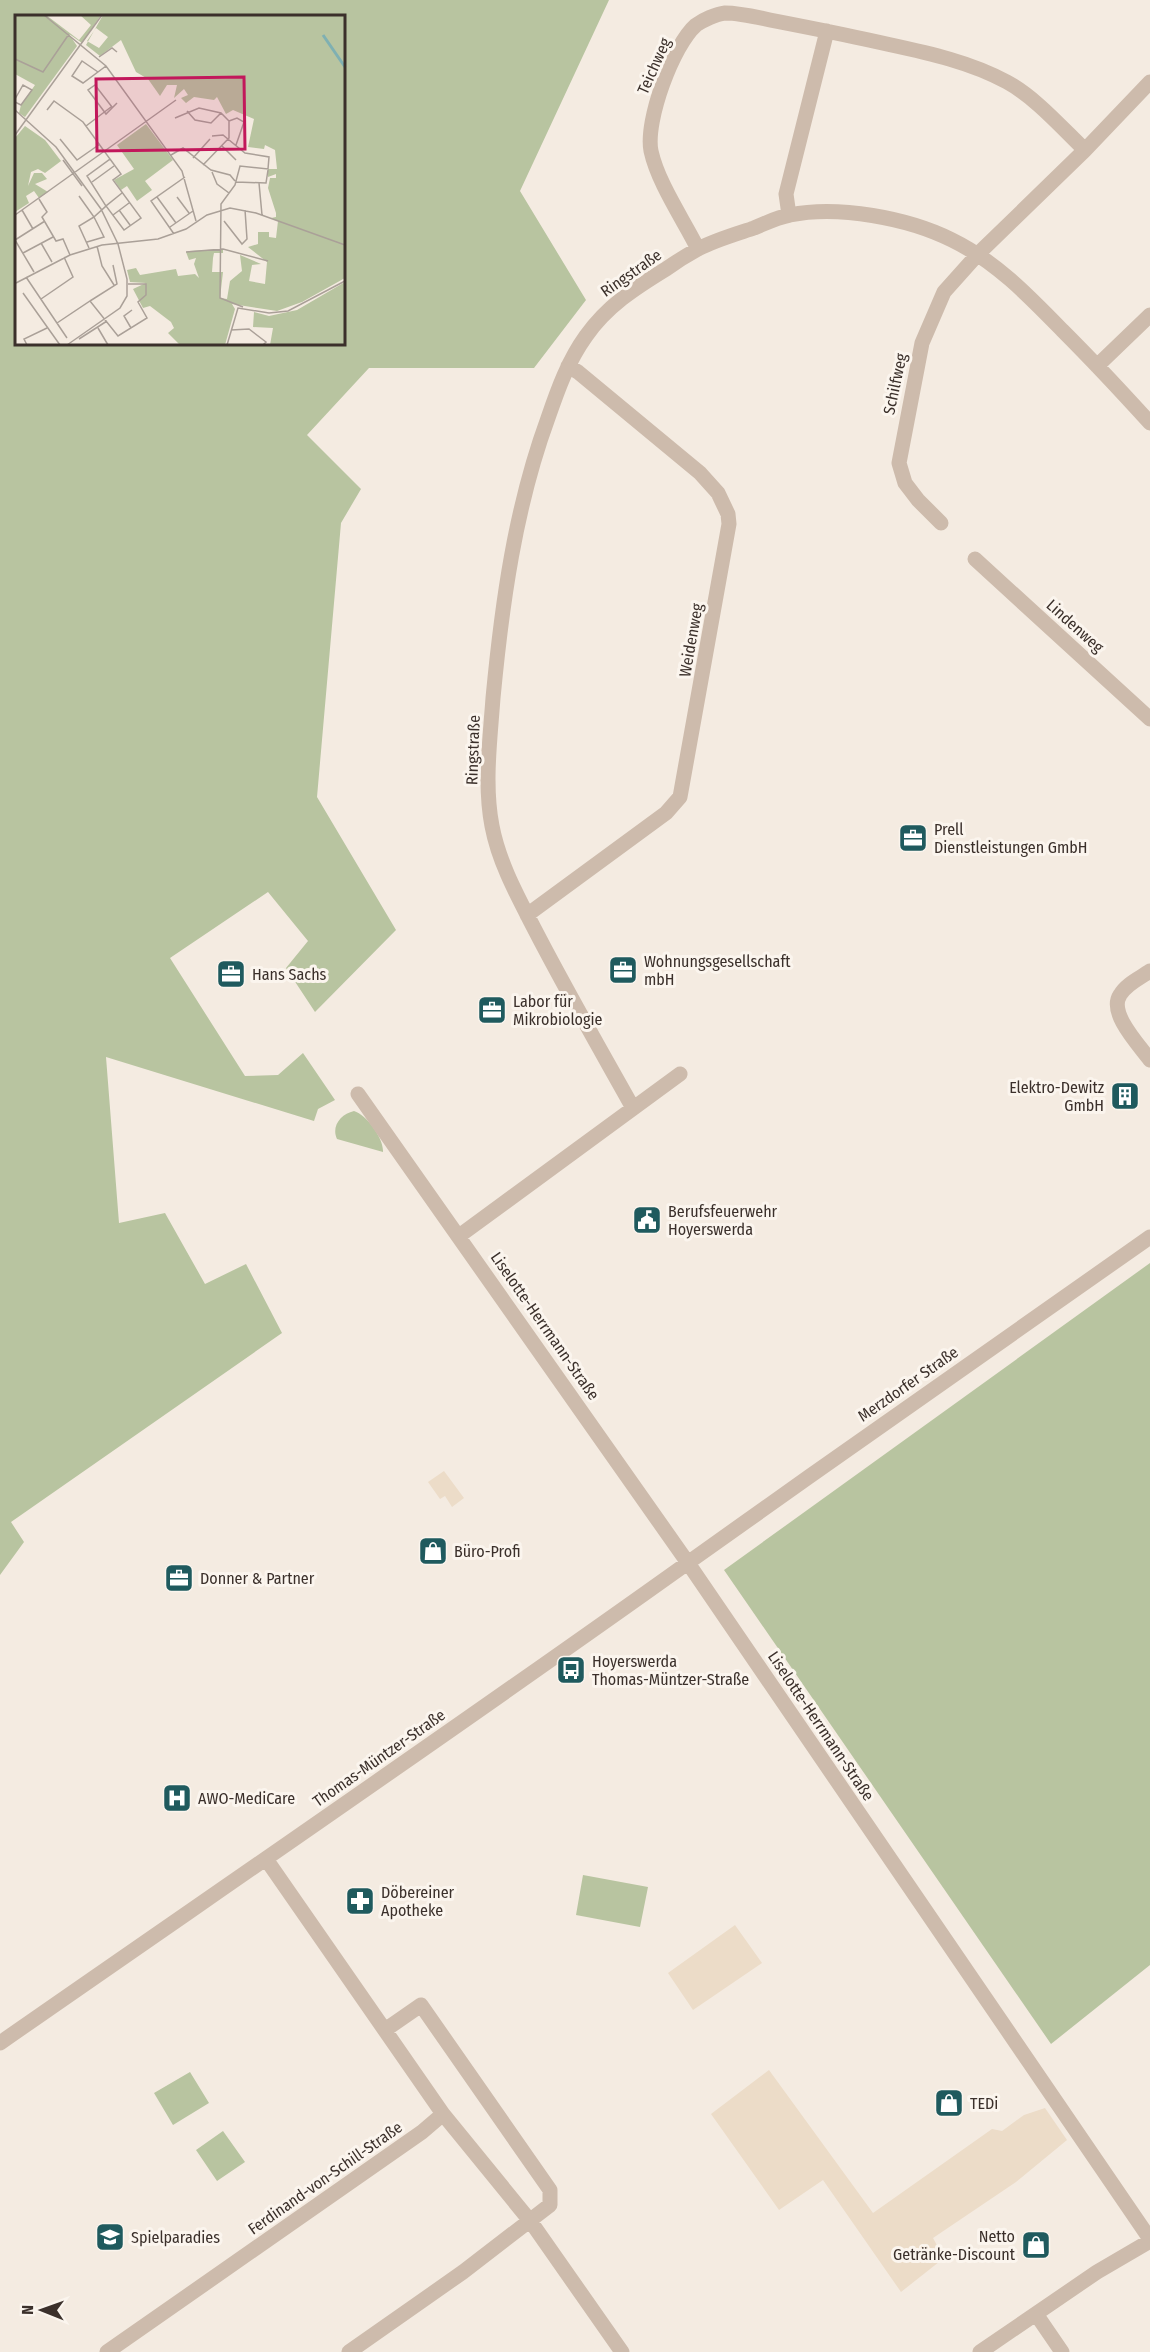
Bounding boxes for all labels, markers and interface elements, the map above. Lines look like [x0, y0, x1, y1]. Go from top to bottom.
inset map [15, 15, 345, 345]
street label: Teichweg [633, 34, 675, 97]
street label: Ringstraße [597, 245, 665, 301]
street label: Schilfweg [879, 351, 911, 416]
street label: Lindenweg [1042, 595, 1108, 657]
street label: Weidenweg [675, 601, 707, 678]
street label: Ringstraße [462, 715, 484, 785]
place label: Prell Dienstleistungen GmbH [934, 820, 1088, 857]
office icon: Prell Dienstleistungen GmbH [897, 822, 929, 854]
place label: Wohnungsgesellschaft mbH [644, 952, 791, 989]
office icon: Wohnungsgesellschaft mbH [607, 954, 639, 986]
office icon: Hans Sachs [215, 958, 247, 990]
place label: Hans Sachs [252, 965, 327, 984]
place label: Labor für Mikrobiologie [513, 992, 602, 1029]
office icon: Labor für Mikrobiologie [476, 994, 508, 1026]
place label: Elektro-Dewitz GmbH [1009, 1078, 1104, 1115]
building icon: Elektro-Dewitz GmbH [1109, 1080, 1141, 1112]
place label: Berufsfeuerwehr Hoyerswerda [668, 1202, 778, 1239]
public building icon: Berufsfeuerwehr Hoyerswerda [631, 1204, 663, 1236]
street label: Liselotte-Herrmann-Straße [487, 1248, 603, 1404]
street label: Merzdorfer Straße [854, 1342, 962, 1426]
shop icon: Büro-Profi [417, 1535, 449, 1567]
place label: Büro-Profi [454, 1542, 521, 1561]
office icon: Donner & Partner [163, 1562, 195, 1594]
place label: Donner & Partner [200, 1569, 315, 1588]
street label: Liselotte-Herrmann-Straße [764, 1648, 878, 1804]
place label: Hoyerswerda Thomas-Müntzer-Straße [592, 1652, 749, 1689]
bus stop icon: Hoyerswerda Thomas-Müntzer-Straße [555, 1654, 587, 1686]
street label: Thomas-Müntzer-Straße [309, 1705, 449, 1811]
hospital icon: AWO-MediCare [161, 1782, 193, 1814]
place label: AWO-MediCare [198, 1789, 295, 1808]
place label: Döbereiner Apotheke [381, 1883, 455, 1920]
pharmacy icon: Döbereiner Apotheke [344, 1885, 376, 1917]
shop icon: TEDi [933, 2087, 965, 2119]
place label: TEDi [970, 2094, 998, 2113]
street label: Ferdinand-von-Schill-Straße [244, 2117, 406, 2238]
school or university icon: Spielparadies [94, 2221, 126, 2253]
place label: Netto Getränke-Discount [893, 2227, 1016, 2264]
place label: Spielparadies [131, 2228, 220, 2247]
shop icon: Netto Getränke-Discount [1020, 2229, 1052, 2261]
north arrow [12, 2280, 72, 2340]
text: N [18, 2305, 37, 2315]

